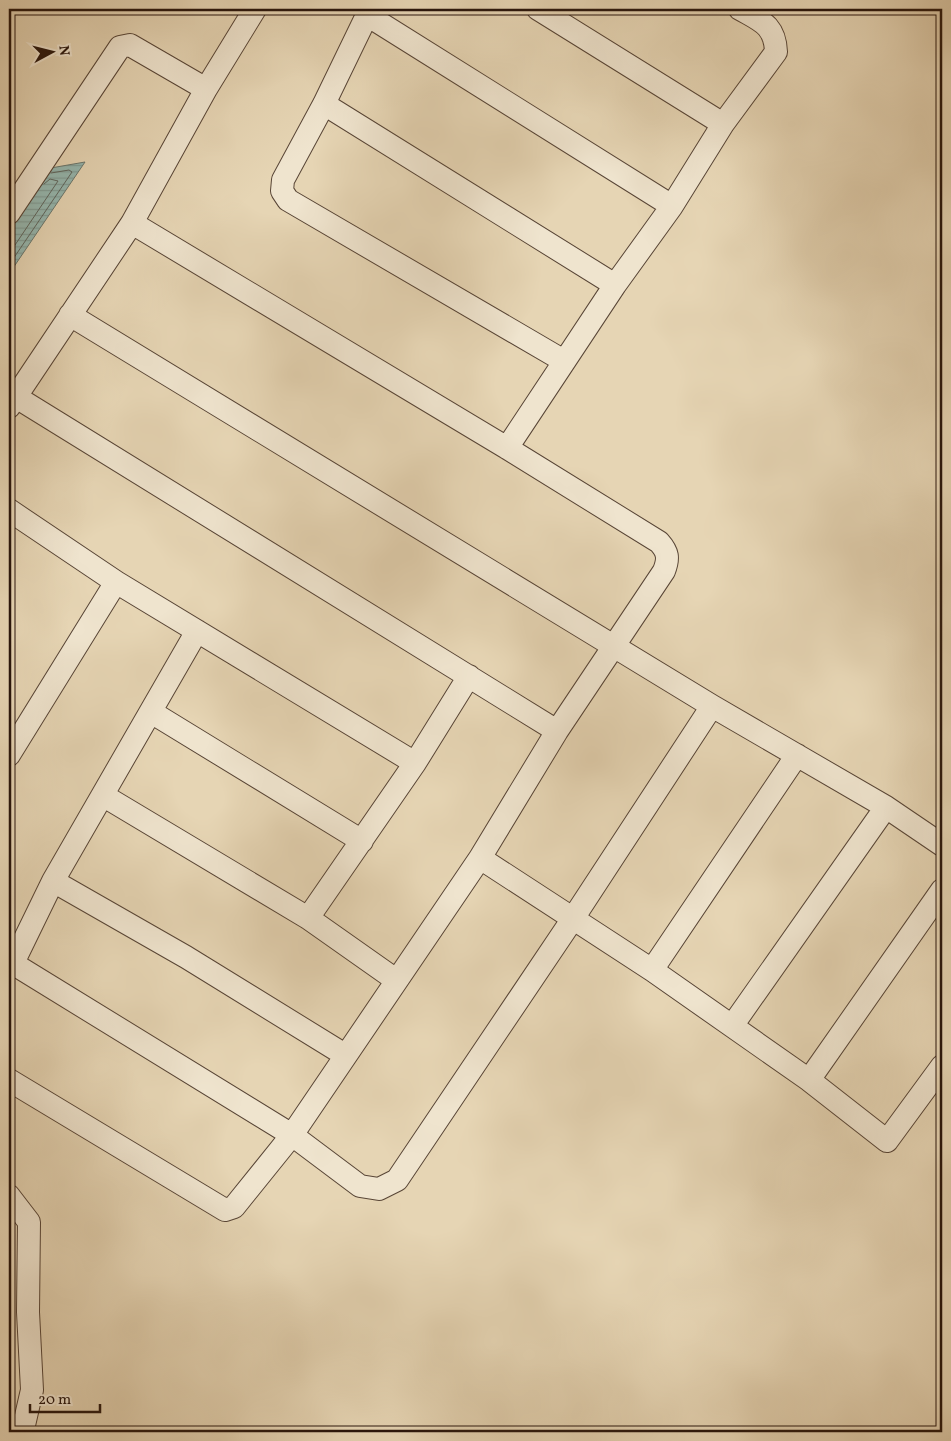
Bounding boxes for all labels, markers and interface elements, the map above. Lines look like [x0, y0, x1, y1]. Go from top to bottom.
north arrow [28, 28, 78, 78]
text: N [53, 44, 73, 57]
scale bar [30, 1381, 100, 1413]
text: 20 m [38, 1390, 71, 1411]

